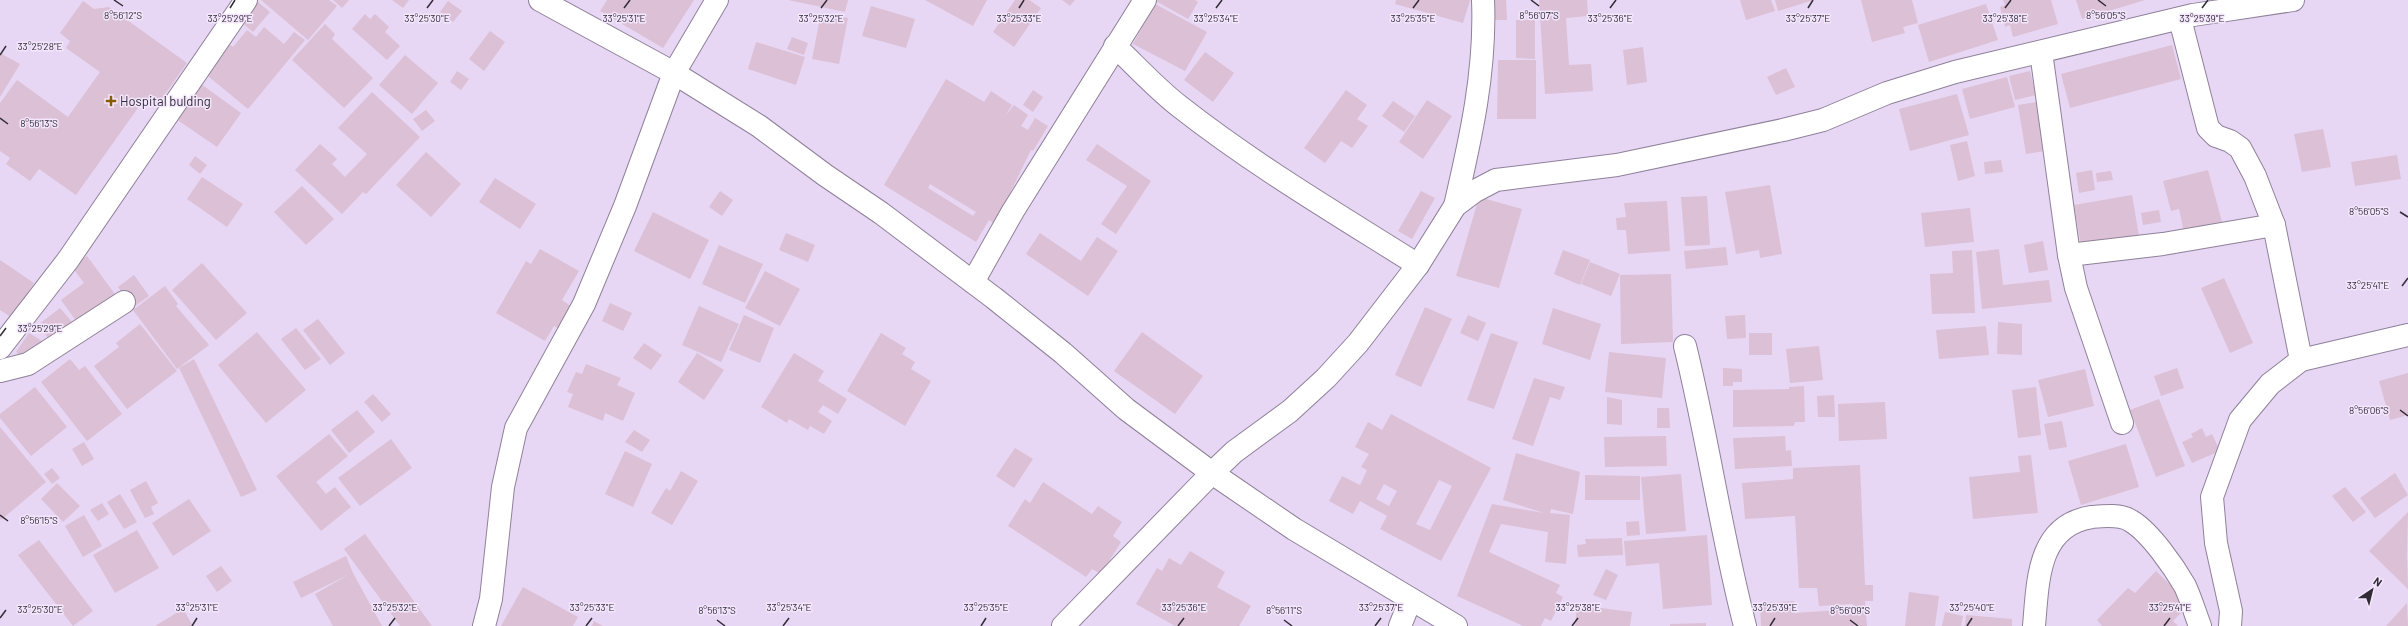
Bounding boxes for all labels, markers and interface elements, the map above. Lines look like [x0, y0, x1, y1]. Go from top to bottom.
text: 8°56'12"S [104, 9, 142, 21]
text: 8°56'07"S [1519, 9, 1559, 21]
text: 8°56'05"S [2086, 9, 2126, 21]
text: 33°25'29"E [207, 12, 253, 24]
text: 33°25'30"E [404, 12, 450, 24]
text: 33°25'31"E [602, 12, 646, 24]
text: 33°25'32"E [798, 12, 844, 24]
text: 33°25'33"E [997, 12, 1041, 24]
text: 33°25'34"E [1193, 12, 1239, 24]
text: 33°25'35"E [1391, 12, 1435, 24]
text: 33°25'36"E [1588, 12, 1632, 24]
text: 33°25'37"E [1786, 12, 1830, 24]
text: 33°25'38"E [1983, 12, 2027, 24]
text: 33°25'39"E [2180, 12, 2224, 24]
text: 33°25'28"E [17, 40, 63, 52]
place label: Hospital bulding [120, 93, 211, 109]
marker: Hospital bulding [105, 95, 117, 107]
text: 8°56'13"S [20, 117, 58, 129]
text: 8°56'05"S [2349, 205, 2389, 217]
text: 33°25'41"E [2347, 279, 2389, 291]
text: 33°25'29"E [17, 322, 63, 334]
text: 8°56'06"S [2349, 404, 2389, 416]
text: 8°56'15"S [20, 514, 58, 526]
north arrow [2352, 570, 2392, 610]
text: N [2371, 574, 2385, 589]
text: 33°25'31"E [175, 601, 219, 613]
text: 33°25'32"E [372, 601, 418, 613]
text: 33°25'33"E [570, 601, 614, 613]
text: 33°25'34"E [766, 601, 812, 613]
text: 33°25'35"E [964, 601, 1008, 613]
text: 33°25'36"E [1162, 601, 1206, 613]
text: 33°25'37"E [1359, 601, 1403, 613]
text: 33°25'38"E [1556, 601, 1600, 613]
text: 33°25'39"E [1753, 601, 1797, 613]
text: 33°25'40"E [1949, 601, 1995, 613]
text: 33°25'41"E [2149, 601, 2191, 613]
text: 33°25'30"E [17, 603, 63, 615]
text: 8°56'13"S [698, 604, 736, 616]
text: 8°56'11"S [1266, 604, 1302, 616]
text: 8°56'09"S [1830, 604, 1870, 616]

